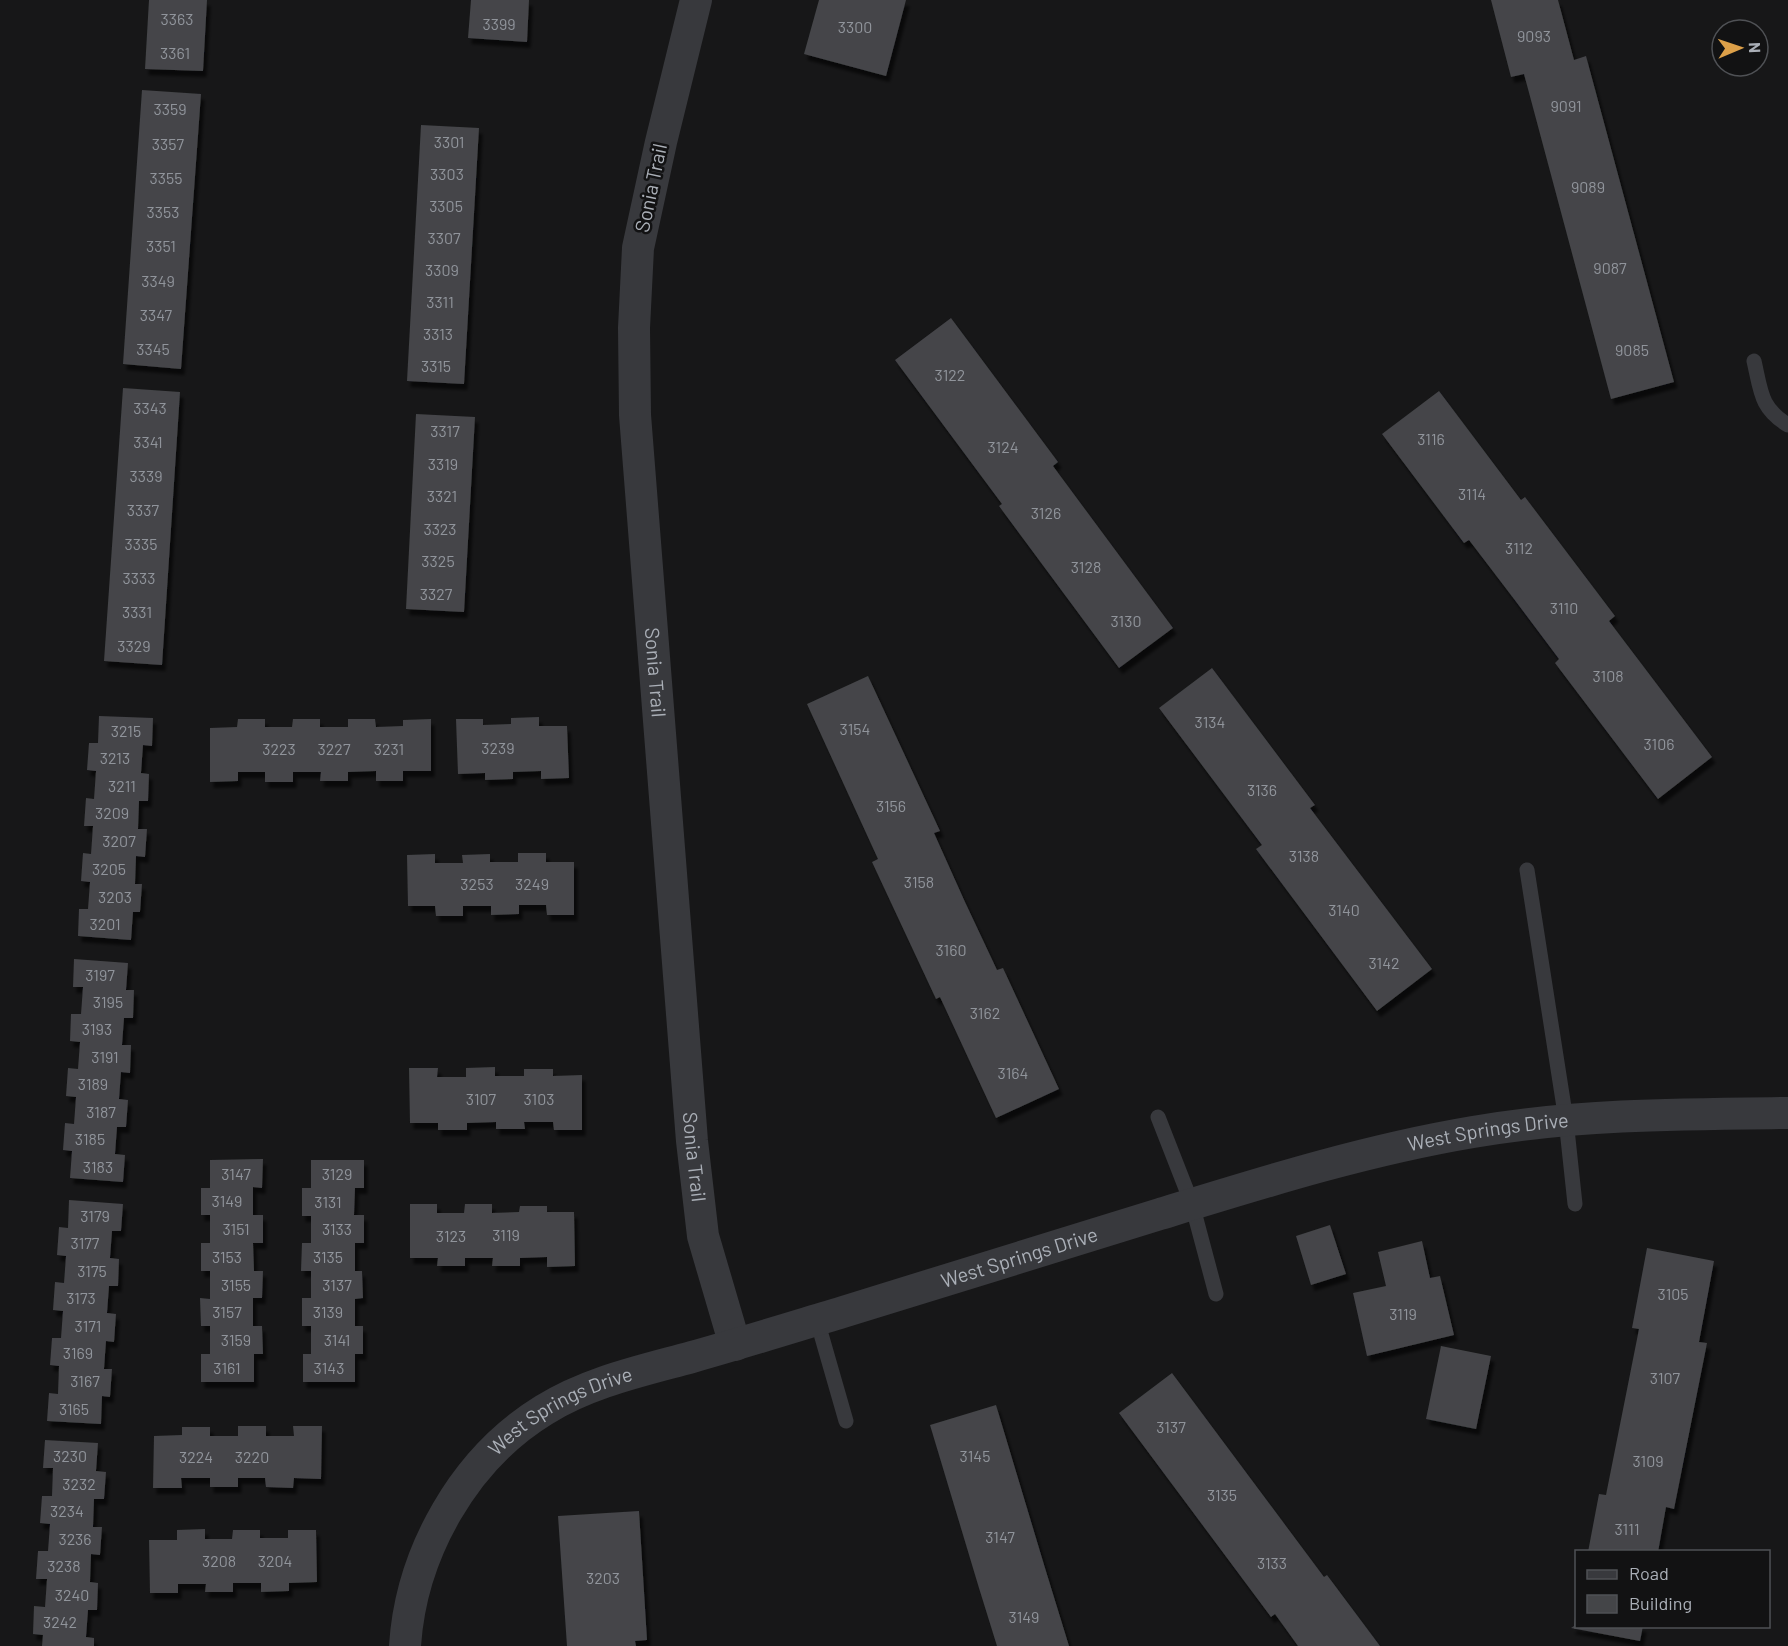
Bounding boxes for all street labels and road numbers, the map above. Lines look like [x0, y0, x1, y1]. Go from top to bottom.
street label: Sonia Trail [629, 141, 671, 234]
street label: Sonia Trail [641, 626, 672, 718]
street label: West Springs Drive [1405, 1107, 1570, 1155]
street label: Sonia Trail [679, 1111, 712, 1203]
street label: West Springs Drive [938, 1221, 1100, 1292]
street label: West Springs Drive [482, 1361, 635, 1460]

